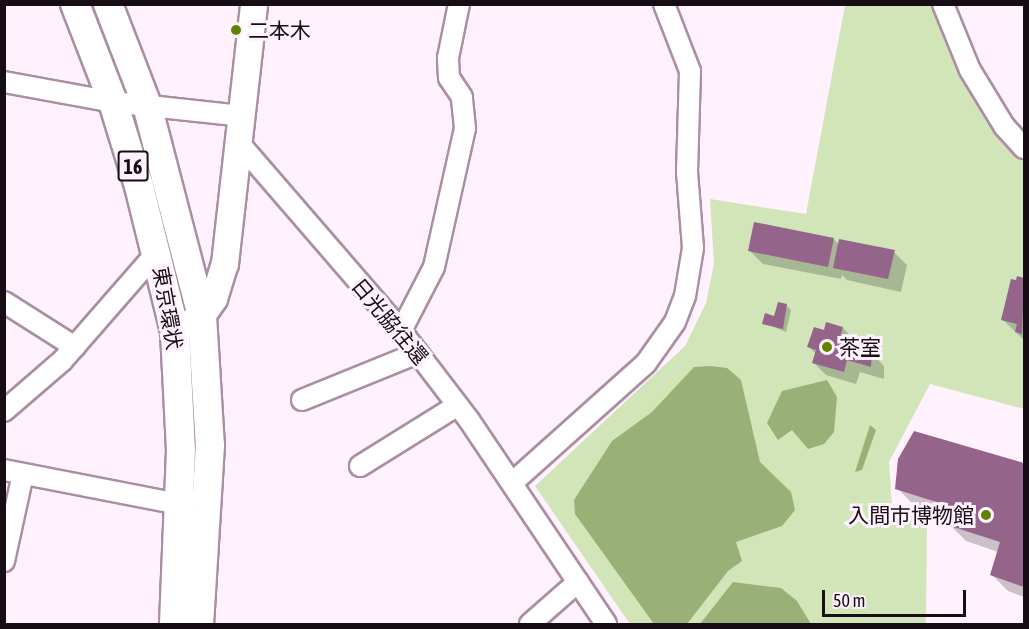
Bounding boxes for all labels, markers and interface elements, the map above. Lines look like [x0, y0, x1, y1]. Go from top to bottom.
place label: 二本木 [248, 17, 311, 43]
marker: 二本木 [229, 23, 243, 37]
road number: 16 [116, 149, 150, 183]
street label: 東京環状 [148, 264, 188, 352]
street label: 日光脇往還 [347, 273, 433, 369]
place label: 茶室 [839, 334, 881, 360]
marker: 茶室 [820, 340, 834, 354]
place label: 入間市博物館 [848, 502, 974, 528]
marker: 入間市博物館 [979, 508, 993, 522]
scale bar [825, 578, 969, 616]
text: 50 m [833, 590, 865, 611]

